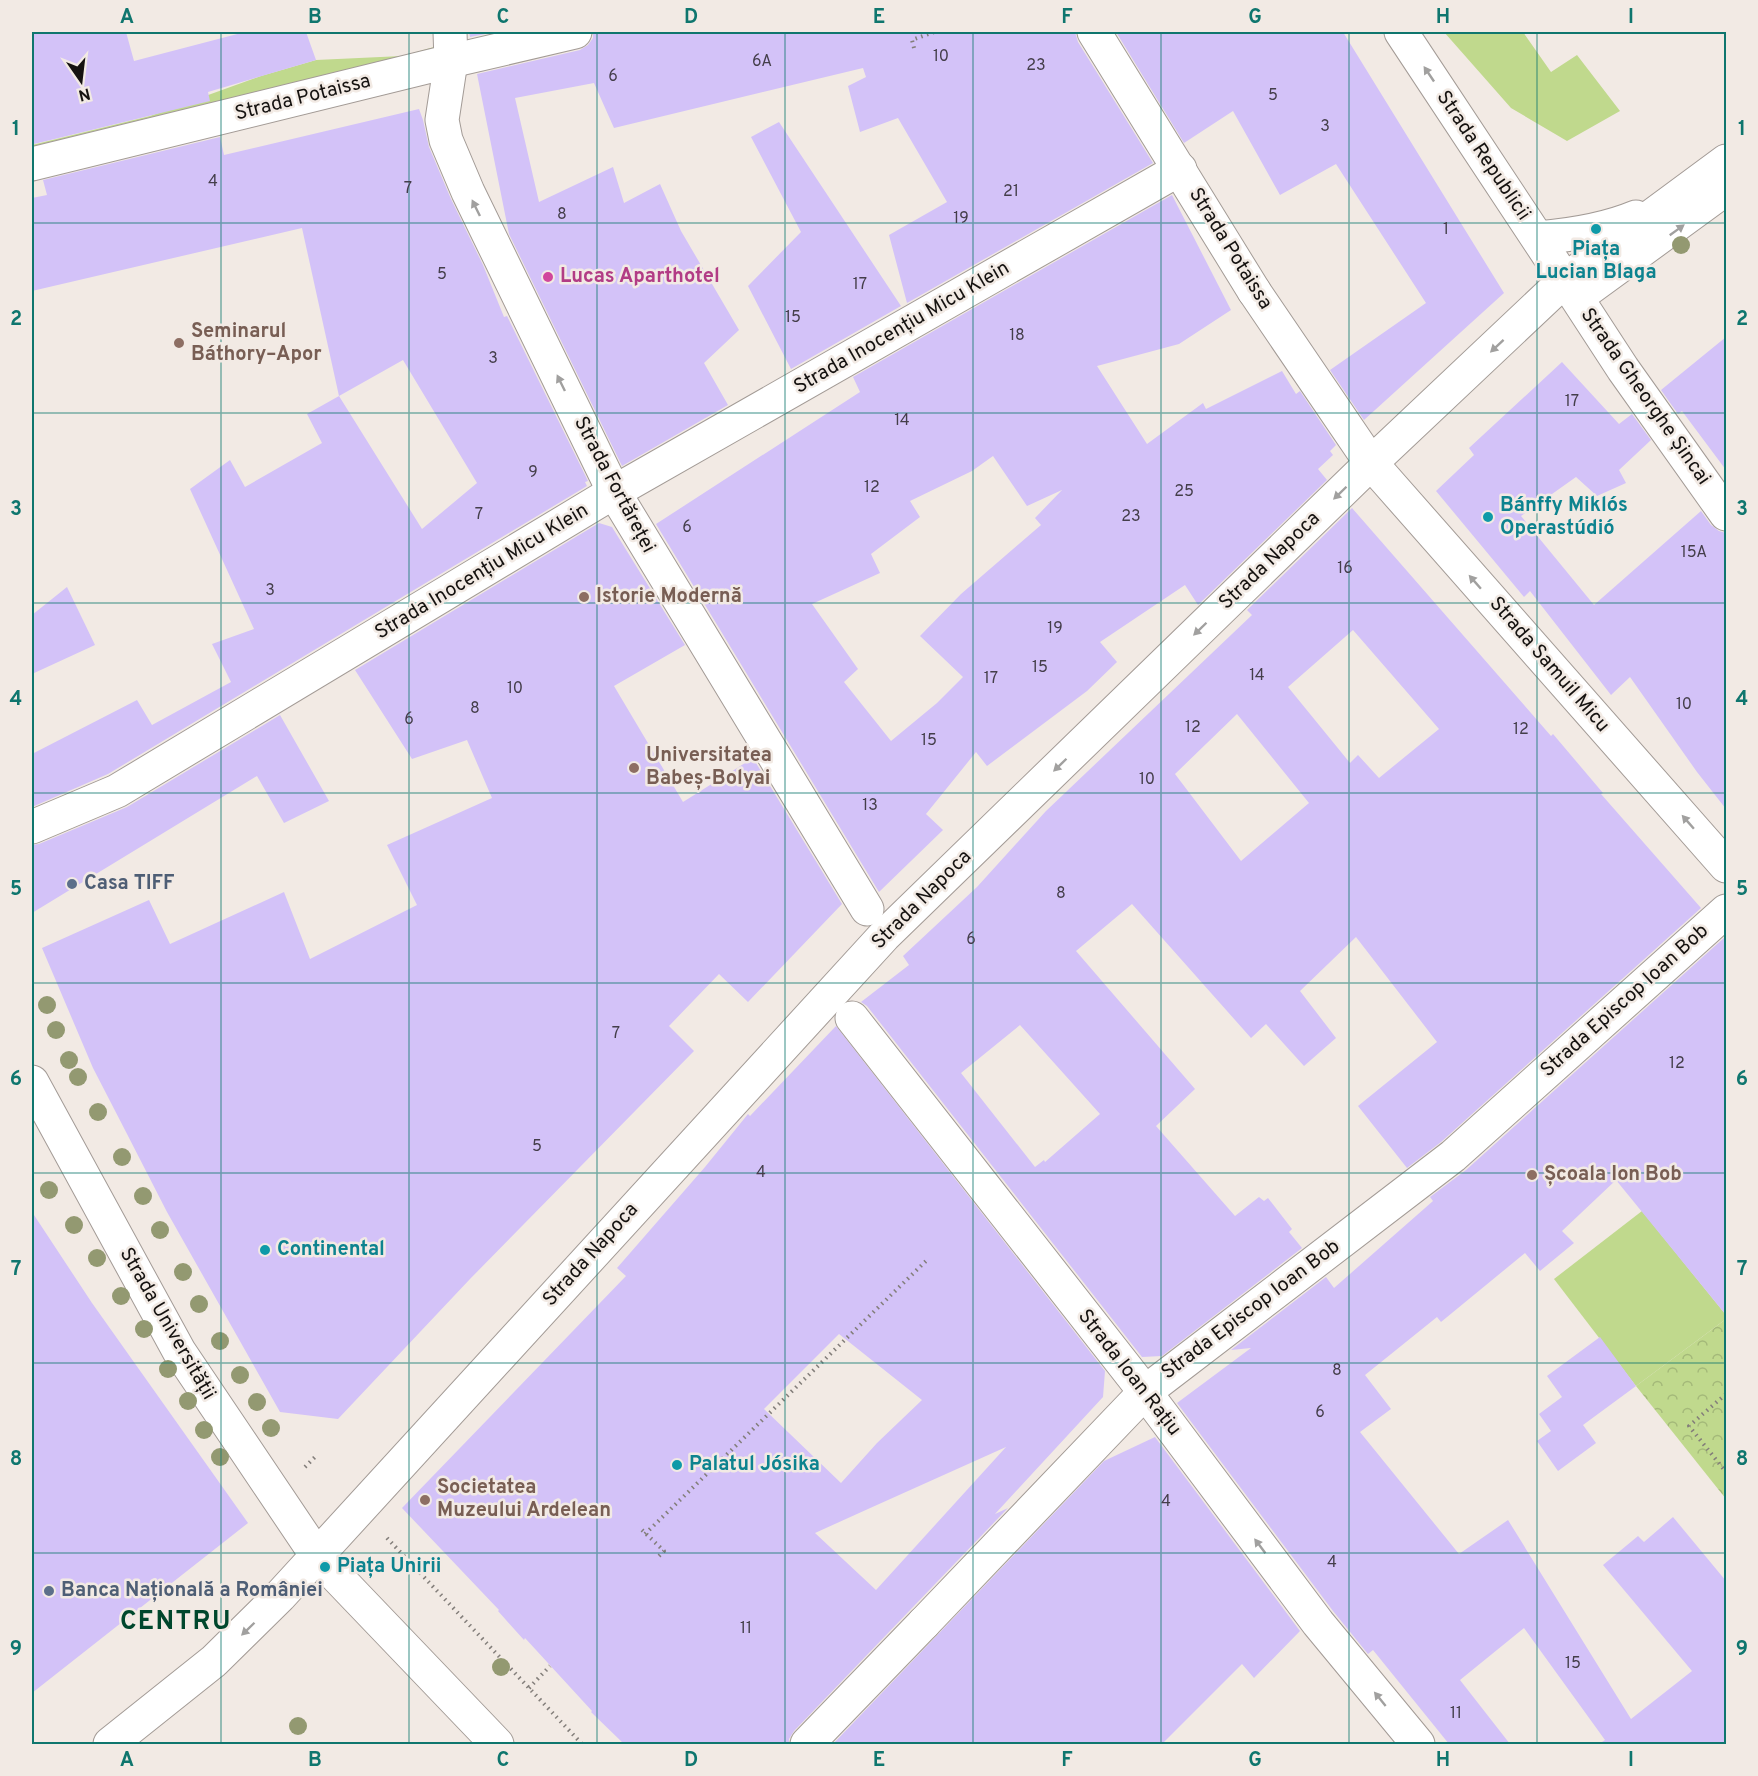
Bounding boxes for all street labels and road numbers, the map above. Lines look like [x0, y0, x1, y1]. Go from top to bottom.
street label: Strada Potaissa [232, 69, 374, 127]
street label: Strada Republicii [1430, 86, 1536, 226]
street label: Strada Potaissa [1182, 183, 1278, 315]
street label: Strada Inocențiu Micu Klein [790, 256, 1014, 400]
street label: Strada Gheorghe Șincai [1574, 303, 1716, 491]
street label: Strada Fortăreței [567, 412, 661, 558]
street label: Strada Inocențiu Micu Klein [370, 498, 594, 646]
street label: Strada Napoca [1214, 506, 1326, 616]
street label: Strada Samuil Micu [1483, 592, 1615, 738]
street label: Strada Napoca [867, 845, 977, 955]
street label: Strada Episcop Ioan Bob [1536, 919, 1714, 1083]
street label: Strada Napoca [538, 1198, 644, 1312]
street label: Strada Episcop Ioan Bob [1156, 1234, 1346, 1386]
street label: Strada Universității [113, 1243, 221, 1405]
street label: Strada Ioan Rațiu [1071, 1304, 1187, 1442]

